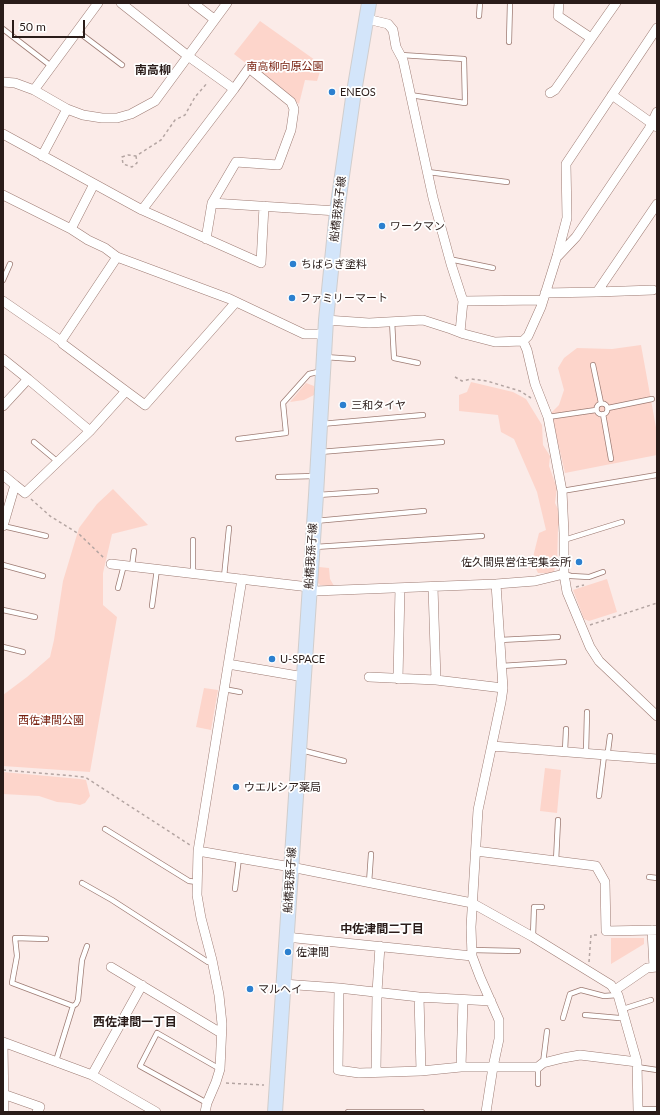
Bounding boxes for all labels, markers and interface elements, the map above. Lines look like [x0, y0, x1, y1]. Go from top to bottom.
scale bar [14, 12, 87, 38]
text: 50 m [19, 19, 46, 34]
park label: 南高柳向原公園 [247, 59, 323, 73]
district label: 南高柳 [135, 63, 171, 77]
place label: ENEOS [340, 85, 376, 99]
marker: ENEOS [327, 87, 337, 97]
street label: 船橋我孫子線 [327, 175, 349, 243]
place label: ワークマン [390, 219, 445, 233]
marker: ワークマン [377, 221, 387, 231]
place label: ちばらぎ塗料 [301, 257, 367, 271]
marker: ちばらぎ塗料 [288, 259, 298, 269]
place label: ファミリーマート [300, 291, 388, 305]
marker: ファミリーマート [287, 293, 297, 303]
place label: 三和タイヤ [351, 398, 406, 412]
marker: 三和タイヤ [338, 400, 348, 410]
street label: 船橋我孫子線 [302, 523, 320, 589]
place label: 佐久間県営住宅集会所 [461, 555, 571, 569]
marker: 佐久間県営住宅集会所 [574, 557, 584, 567]
place label: U-SPACE [280, 652, 325, 666]
marker: U-SPACE [267, 654, 277, 664]
park label: 西佐津間公園 [18, 713, 84, 727]
place label: ウエルシア薬局 [244, 780, 321, 794]
marker: ウエルシア薬局 [231, 782, 241, 792]
street label: 船橋我孫子線 [281, 847, 299, 913]
district label: 中佐津間二丁目 [340, 922, 424, 936]
place label: 佐津間 [296, 945, 329, 959]
marker: 佐津間 [283, 947, 293, 957]
place label: マルヘイ [258, 982, 302, 996]
marker: マルヘイ [245, 984, 255, 994]
district label: 西佐津間一丁目 [93, 1015, 177, 1029]

